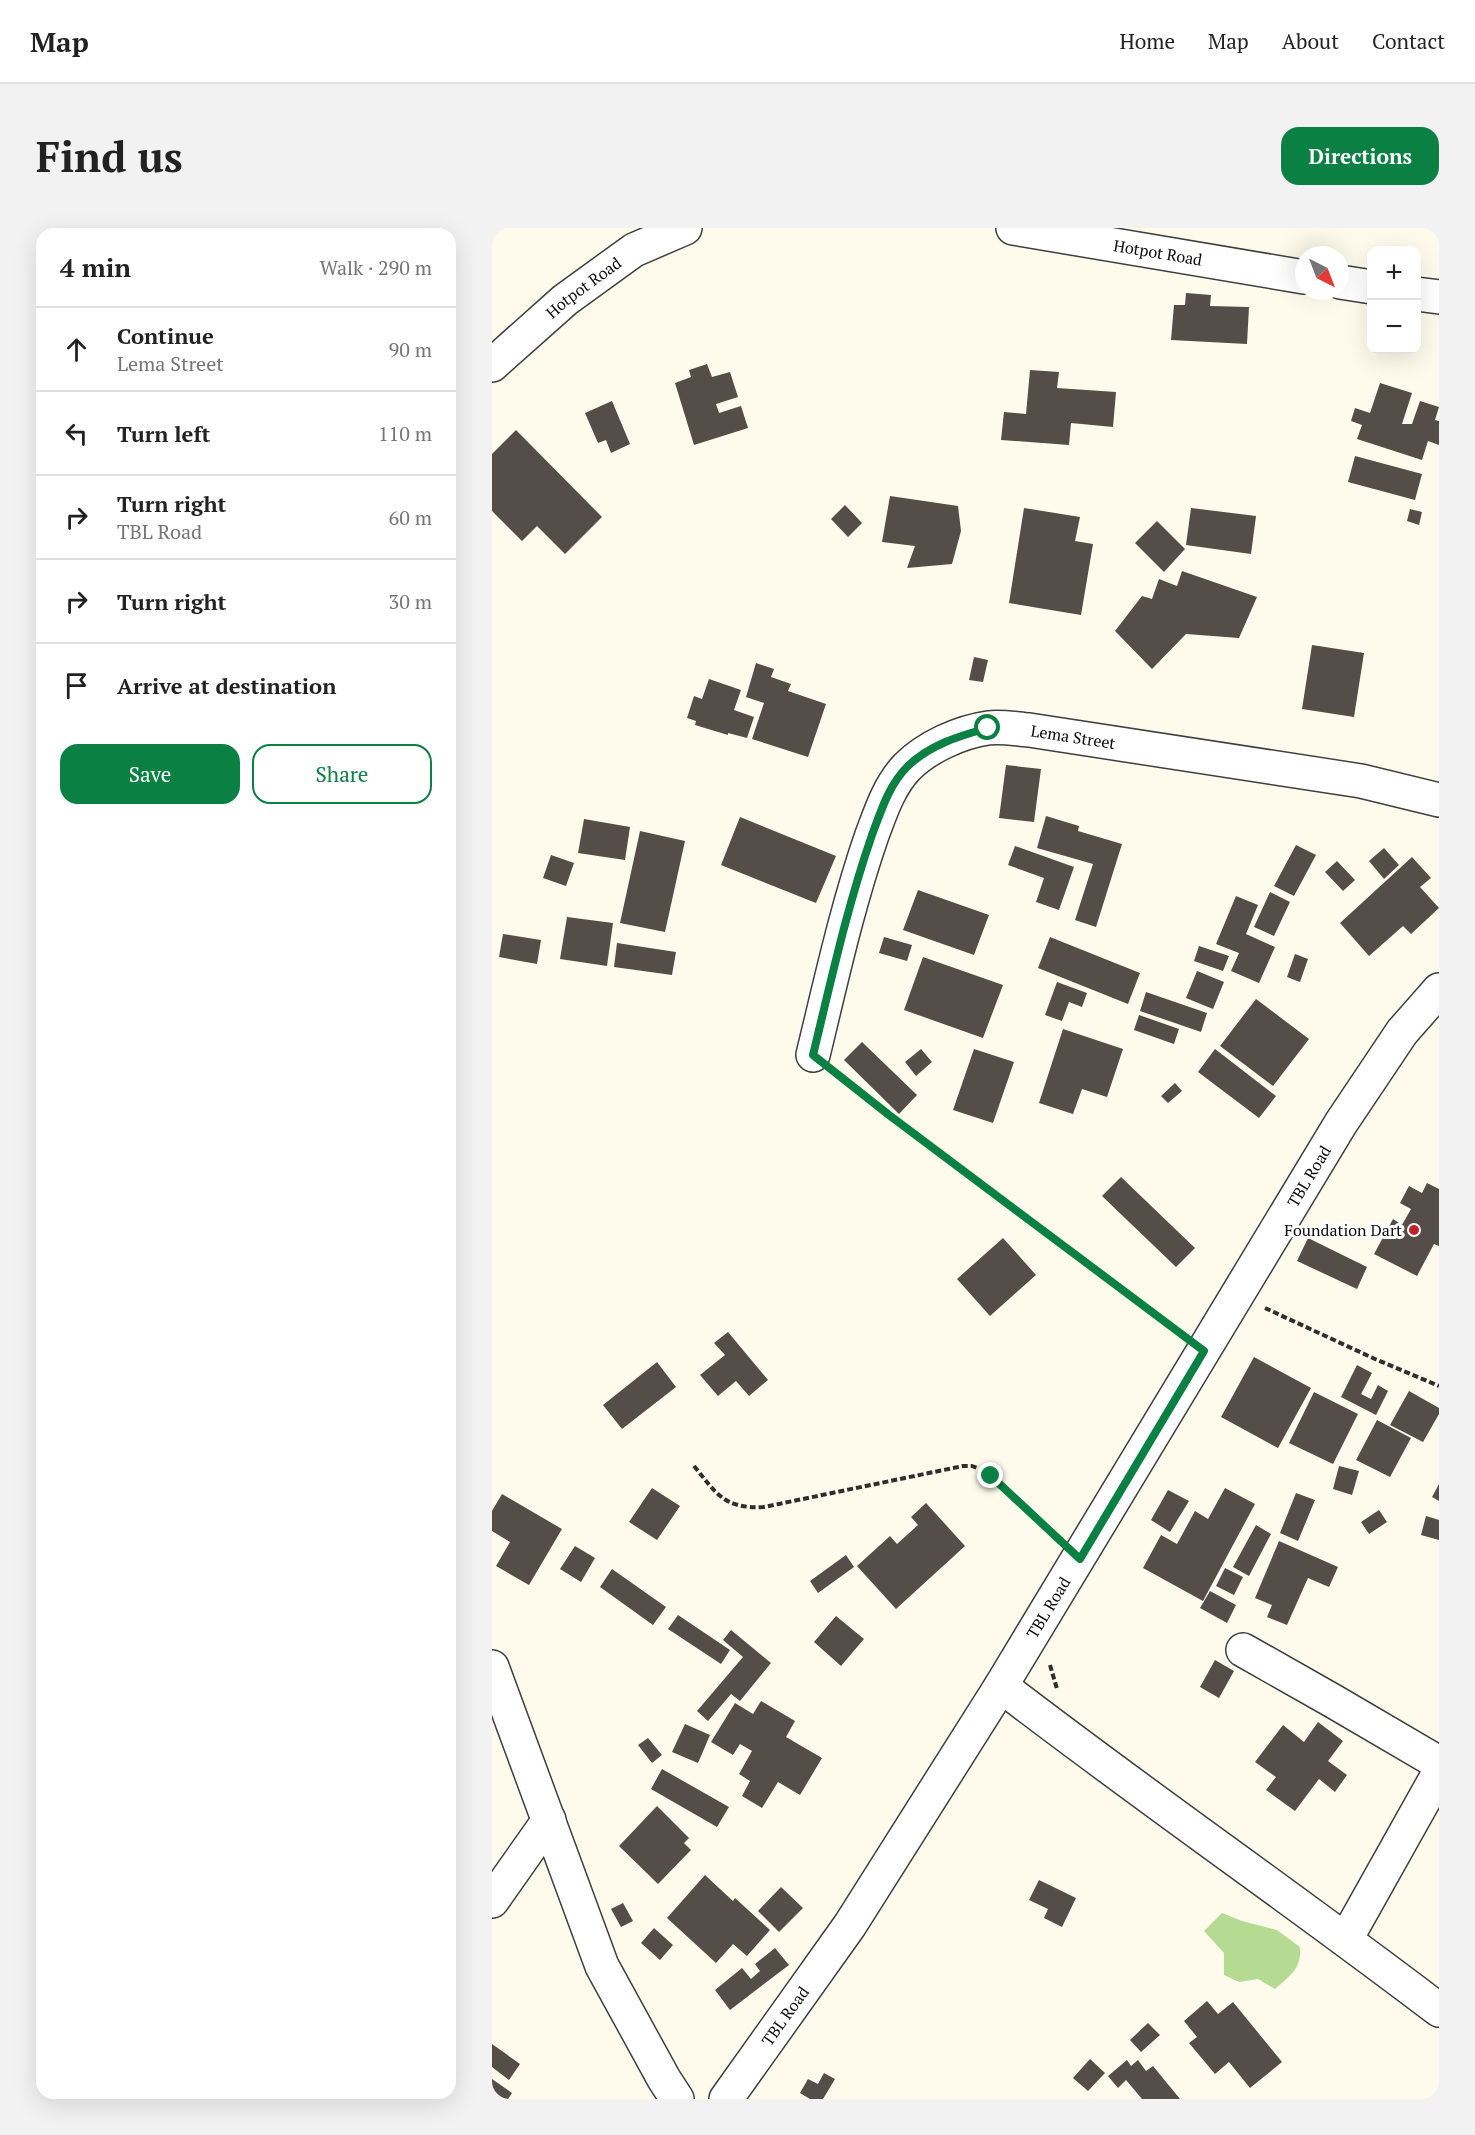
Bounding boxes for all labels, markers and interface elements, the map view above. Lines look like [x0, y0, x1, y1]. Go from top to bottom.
text: Map [30, 23, 89, 60]
text: Home [1119, 27, 1175, 55]
text: Map [1208, 27, 1249, 55]
text: About [1282, 27, 1339, 55]
text: Contact [1372, 27, 1445, 55]
button: Directions [1281, 127, 1439, 185]
text: Find us [36, 128, 183, 184]
street label: Hotpot Road [1112, 234, 1204, 271]
north arrow [1295, 246, 1349, 300]
map controls [1367, 246, 1421, 354]
button: + [1367, 246, 1421, 300]
text: 4 min [60, 250, 131, 284]
street label: Hotpot Road [541, 252, 626, 323]
text: Walk · 290 m [320, 254, 432, 281]
button: − [1367, 300, 1421, 354]
text: Continue [117, 321, 214, 350]
icon: ahead [60, 333, 93, 366]
text: 90 m [389, 336, 432, 363]
text: Lema Street [117, 350, 224, 377]
icon: left [60, 417, 93, 450]
text: Turn left [117, 419, 210, 448]
text: 110 m [378, 420, 432, 447]
text: Turn right [117, 489, 226, 518]
icon: right [60, 501, 93, 534]
text: 60 m [389, 504, 432, 531]
text: TBL Road [117, 518, 202, 545]
icon: right [60, 585, 93, 618]
text: Turn right [117, 587, 226, 616]
text: 30 m [389, 588, 432, 615]
icon: arrive [60, 669, 93, 702]
text: Arrive at destination [117, 671, 336, 700]
route start [974, 714, 1000, 740]
street label: Lema Street [1029, 719, 1117, 754]
button: Save [60, 744, 240, 804]
button: Share [252, 744, 432, 804]
street label: TBL Road [1282, 1141, 1336, 1211]
place label: Foundation Dart [1284, 1219, 1402, 1241]
marker: Foundation Dart [1407, 1223, 1421, 1237]
route end [977, 1462, 1003, 1488]
street label: TBL Road [1021, 1573, 1075, 1642]
street label: TBL Road [756, 1982, 814, 2050]

